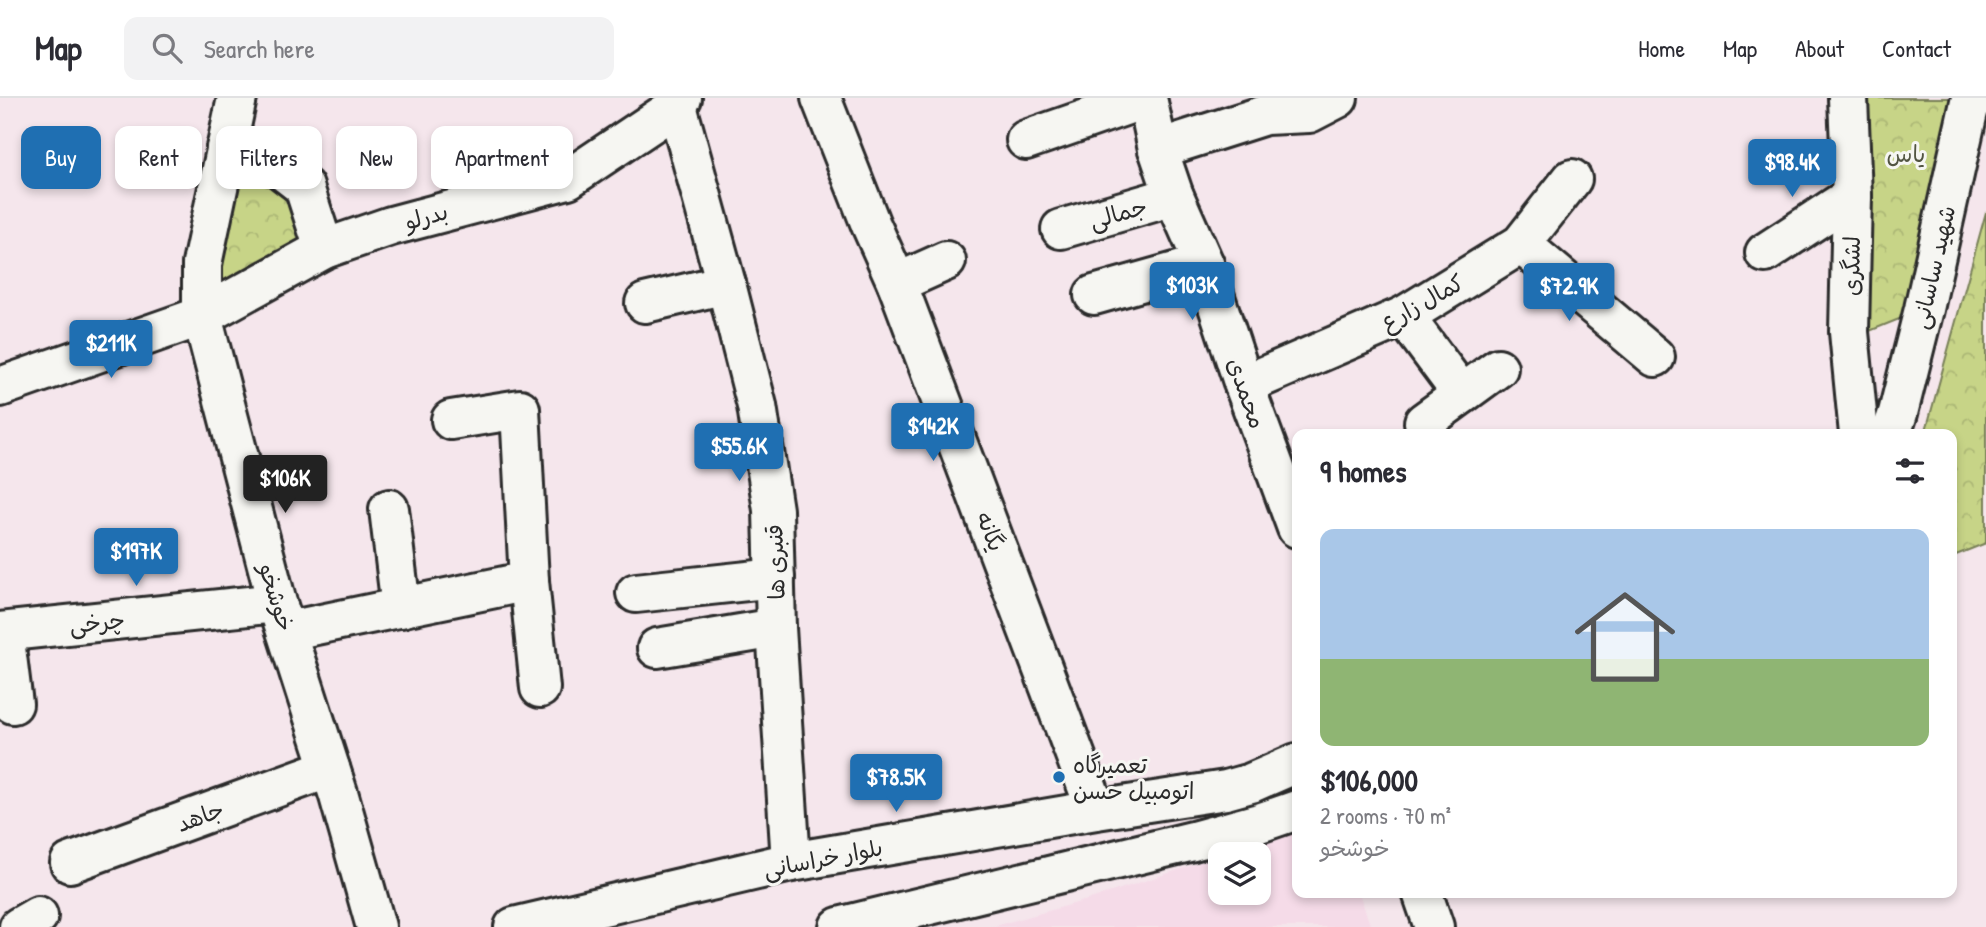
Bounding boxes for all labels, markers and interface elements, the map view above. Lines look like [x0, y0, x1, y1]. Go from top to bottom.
search box [124, 17, 614, 80]
text: Map [35, 26, 82, 70]
icon: search [148, 29, 186, 67]
text: Search here [204, 31, 315, 66]
text: Home [1638, 32, 1685, 64]
text: Map [1723, 32, 1757, 64]
text: About [1795, 32, 1844, 64]
text: Contact [1882, 32, 1951, 64]
chip: Buy [21, 126, 101, 189]
chip: Rent [115, 126, 202, 189]
chip: Filters [216, 126, 322, 189]
chip: New [336, 126, 417, 189]
chip: Apartment [431, 126, 573, 189]
park label: یاس [1887, 138, 1925, 169]
pin: $98.4K [1735, 140, 1849, 199]
text: $98.4K [1764, 146, 1820, 177]
street label: جمالی [1086, 190, 1150, 236]
street label: بدرلو [400, 195, 451, 237]
street label: شهید ساسانی [1904, 202, 1962, 332]
street label: لشگری [1835, 236, 1867, 296]
pin: $103K [1143, 262, 1241, 322]
pin: $72.9K [1512, 264, 1626, 323]
street label: کمال زارع [1375, 266, 1470, 338]
text: $103K [1166, 269, 1218, 300]
text: $72.9K [1539, 270, 1599, 301]
pin: $211K [62, 320, 160, 380]
text: $211K [85, 327, 137, 358]
street label: محمدی [1220, 353, 1274, 433]
pin: $142K [884, 404, 982, 463]
text: $142K [907, 410, 959, 441]
pin: $55.6K [682, 424, 796, 483]
text: $55.6K [710, 430, 768, 461]
text: 9 homes [1320, 451, 1407, 491]
icon: filters [1891, 452, 1929, 490]
pin: $106K [236, 456, 334, 515]
text: $106K [259, 462, 311, 493]
street label: یگانه [969, 506, 1013, 556]
street label: قنبری ها [758, 524, 792, 600]
pin: $197K [87, 528, 185, 588]
text: $197K [110, 535, 162, 566]
street label: خوشخو [252, 558, 302, 635]
icon: home [1562, 574, 1688, 700]
street label: چرخی [68, 604, 126, 640]
place label: تعمیرگاه اتومبیل حسن [1073, 749, 1194, 806]
pin: $78.5K [839, 754, 953, 814]
text: $106,000 [1320, 760, 1418, 800]
text: $78.5K [866, 761, 926, 792]
marker: تعمیرگاه اتومبیل حسن [1051, 769, 1067, 785]
street label: جاهد [172, 793, 228, 839]
text: 2 rooms · 70 m² [1320, 800, 1451, 831]
street label: بلوار خراسانی [761, 831, 885, 885]
text: خوشخو [1320, 832, 1390, 863]
map controls [1208, 842, 1271, 905]
button: layers [1208, 842, 1271, 905]

